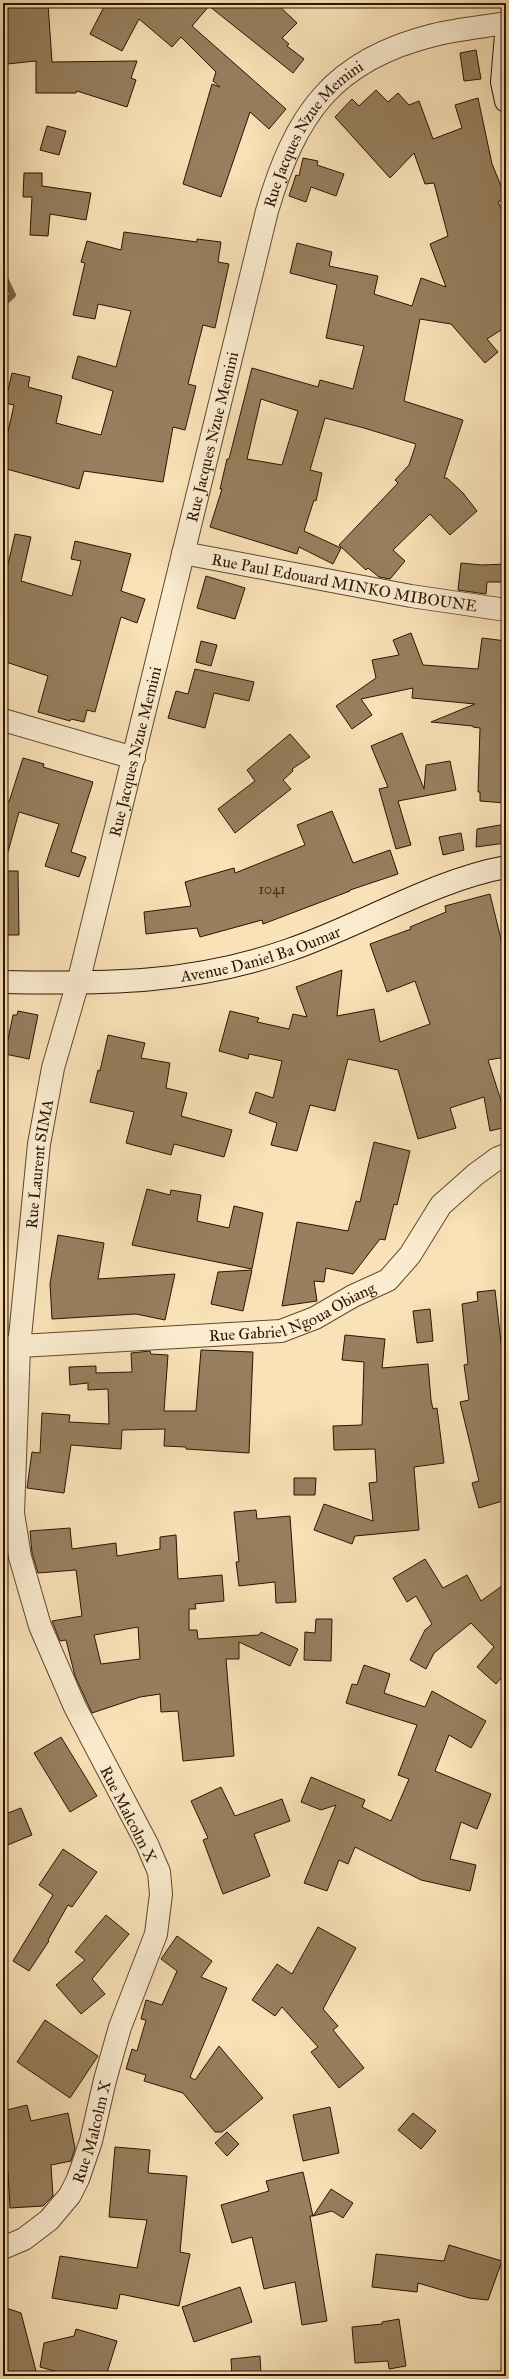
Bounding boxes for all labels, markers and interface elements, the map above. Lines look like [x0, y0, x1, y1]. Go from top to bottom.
street label: Rue Jacques Nzue Memini [260, 56, 367, 210]
street label: Rue Jacques Nzue Memini [182, 349, 242, 524]
street label: Rue Paul Edouard MINKO MIBOUNE [210, 550, 478, 616]
street label: Rue Jacques Nzue Memini [105, 664, 165, 839]
house number: 1041 [259, 881, 286, 898]
street label: Avenue Daniel Ba Oumar [178, 922, 344, 986]
street label: Rue Laurent SIMA [22, 1097, 57, 1230]
street label: Rue Gabriel Ngoua Obiang [208, 1278, 379, 1345]
street label: Rue Malcolm X [96, 1763, 161, 1866]
street label: Rue Malcolm X [68, 2078, 115, 2186]

